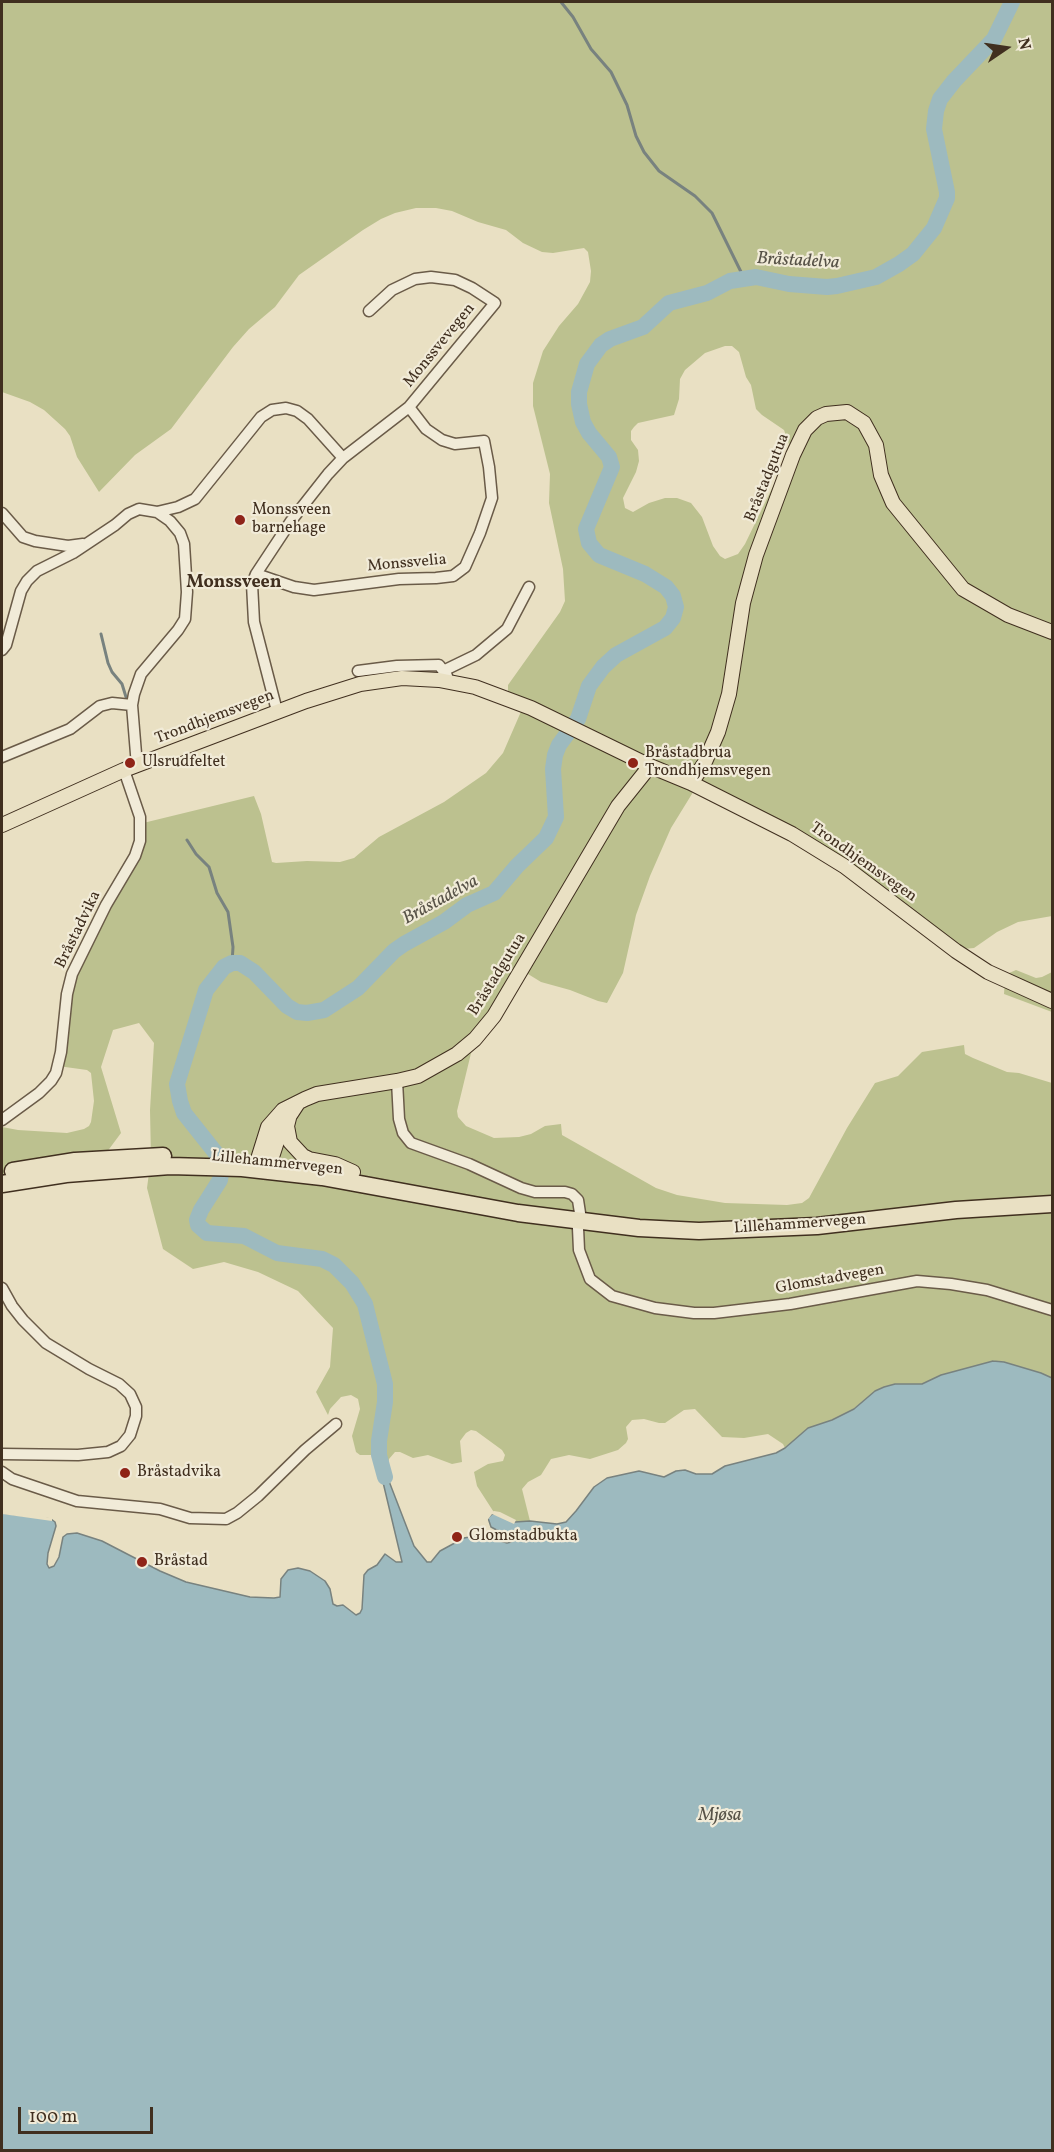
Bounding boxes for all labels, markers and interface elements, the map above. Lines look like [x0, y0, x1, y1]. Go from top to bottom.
north arrow [976, 18, 1036, 78]
text: N [1012, 36, 1036, 52]
water label: Bråstadelva [756, 249, 840, 275]
street label: Monssvevegen [400, 300, 480, 392]
street label: Bråstadgutua [742, 431, 794, 525]
place label: Monssveen barnehage [252, 501, 331, 539]
marker: Monssveen barnehage [233, 513, 247, 527]
street label: Monssvelia [367, 551, 447, 577]
district label: Monssveen [186, 573, 282, 595]
street label: Trondhjemsvegen [153, 686, 277, 750]
place label: Bråstadbrua Trondhjemsvegen [645, 744, 771, 782]
place label: Ulsrudfeltet [142, 753, 226, 773]
marker: Ulsrudfeltet [123, 756, 137, 770]
marker: Bråstadbrua Trondhjemsvegen [626, 756, 640, 770]
street label: Trondhjemsvegen [806, 819, 920, 907]
water label: Bråstadelva [399, 871, 483, 931]
street label: Bråstadvika [52, 888, 106, 972]
street label: Bråstadgutua [465, 930, 531, 1020]
street label: Lillehammervegen [210, 1148, 344, 1180]
street label: Lillehammervegen [733, 1211, 867, 1239]
street label: Glomstadvegen [774, 1261, 886, 1299]
place label: Bråstadvika [137, 1463, 221, 1483]
marker: Bråstadvika [118, 1466, 132, 1480]
place label: Glomstadbukta [469, 1527, 578, 1547]
marker: Glomstadbukta [450, 1530, 464, 1544]
place label: Bråstad [154, 1552, 208, 1572]
marker: Bråstad [135, 1555, 149, 1569]
water label: Mjøsa [698, 1806, 742, 1828]
scale bar [21, 2095, 156, 2133]
text: 100 m [29, 2105, 78, 2130]

